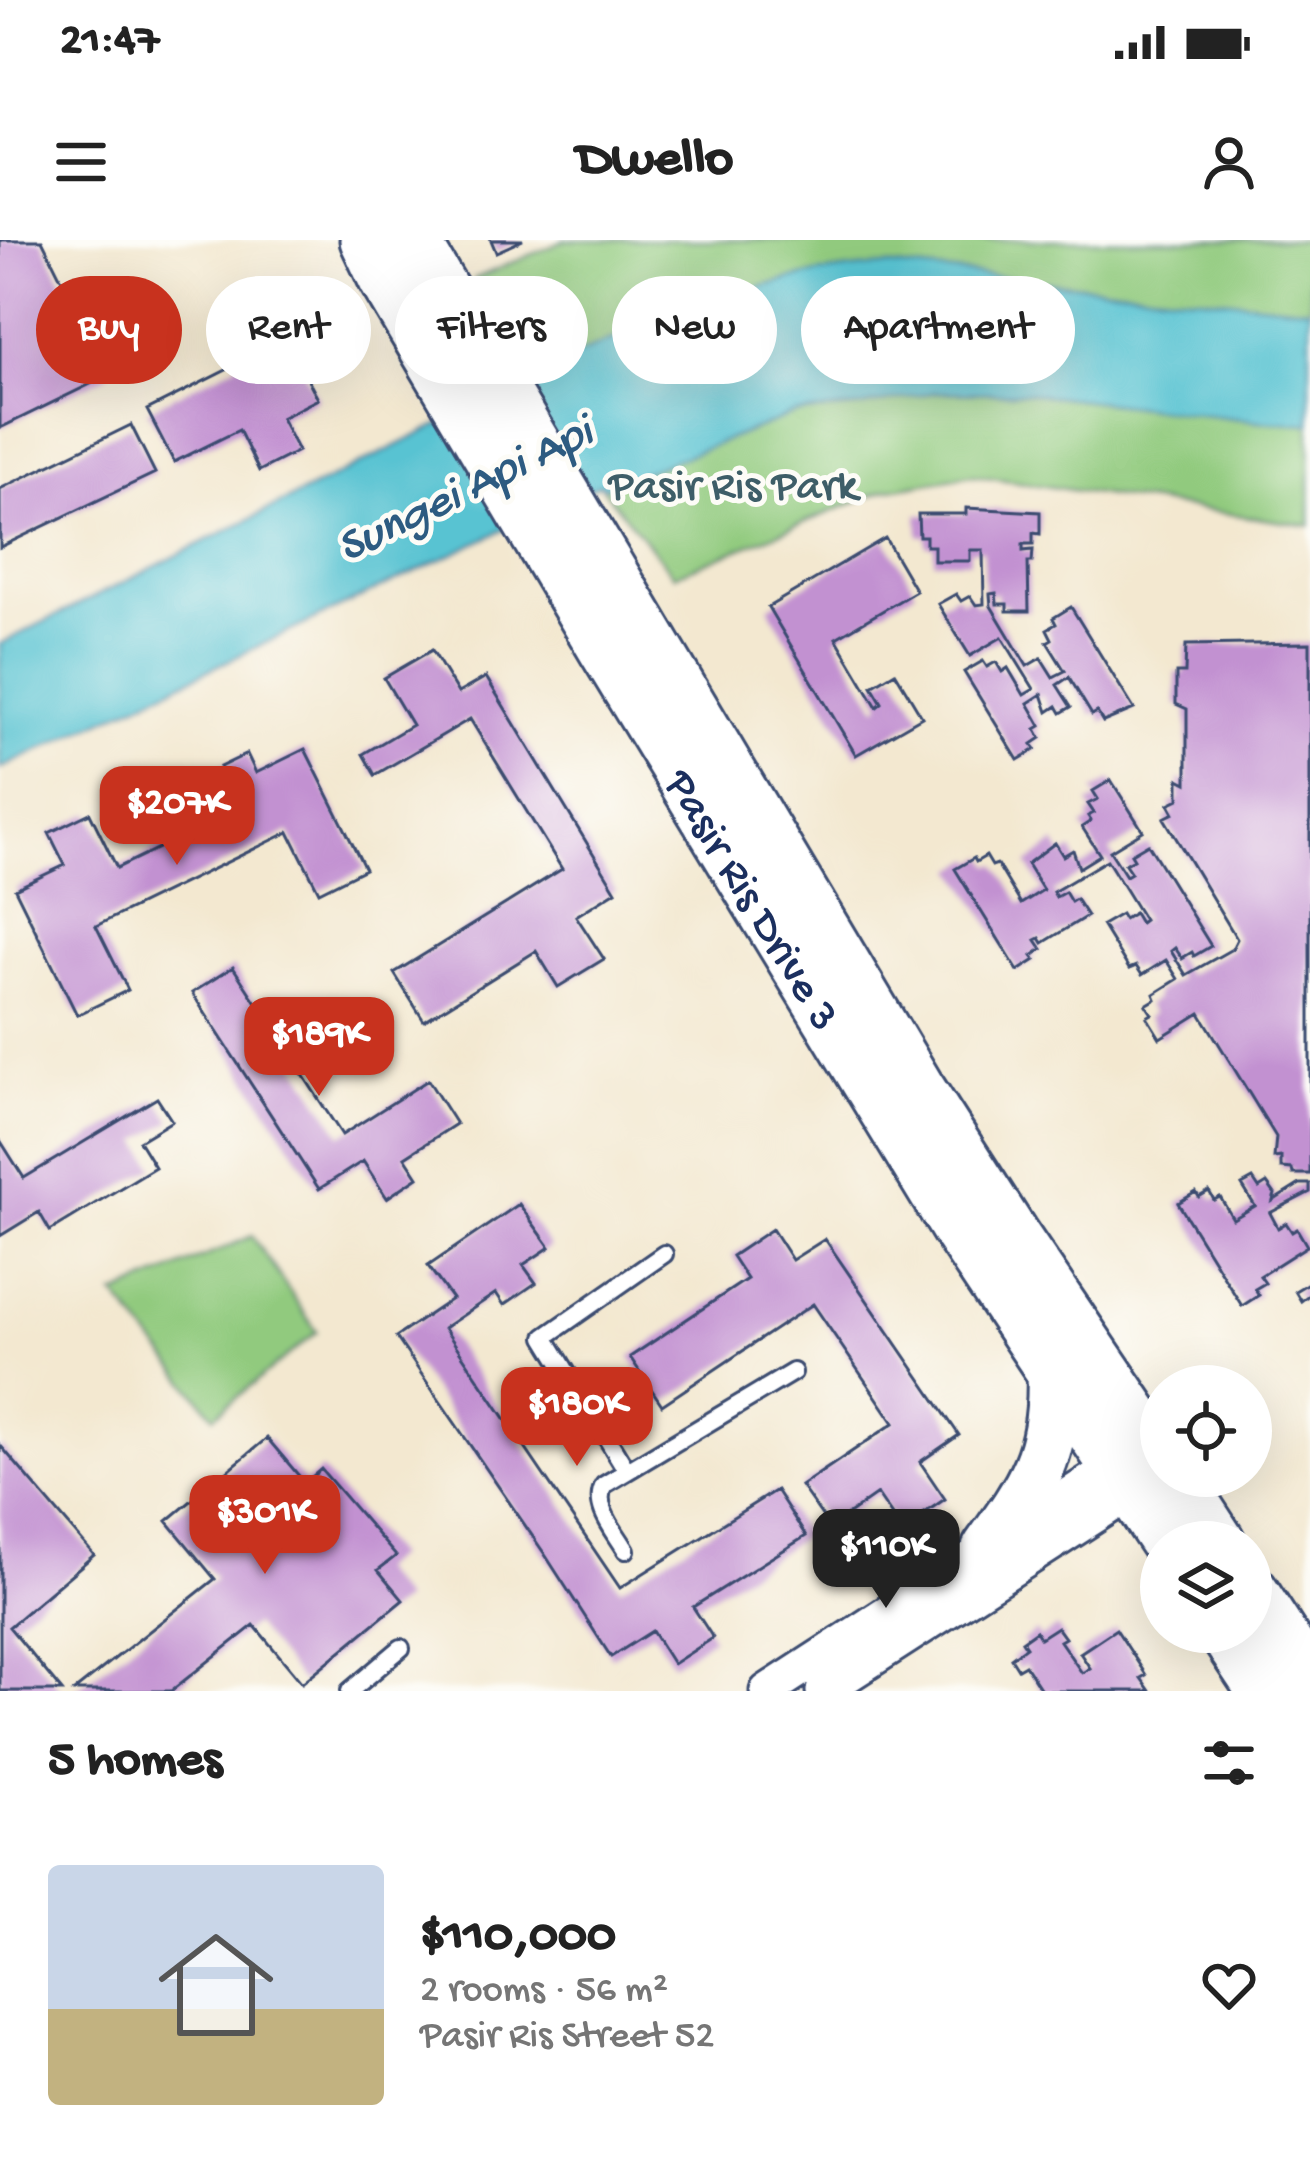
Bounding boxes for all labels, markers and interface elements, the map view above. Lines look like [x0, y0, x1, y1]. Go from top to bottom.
text: 21:47 [60, 16, 159, 69]
icon: menu [48, 129, 114, 195]
icon: person [1196, 129, 1262, 195]
text: Dwello [577, 130, 733, 194]
chip: Buy [36, 276, 182, 384]
chip: Rent [206, 276, 371, 384]
chip: Filters [395, 276, 588, 384]
chip: New [612, 276, 777, 384]
chip: Apartment [801, 276, 1075, 384]
water label: Sungei Api Api [330, 404, 608, 579]
park label: Pasir Ris Park [606, 462, 861, 515]
street label: Pasir Ris Drive 3 [649, 760, 849, 1042]
pin: $207K [93, 766, 261, 868]
text: $207K [127, 782, 227, 828]
pin: $189K [235, 997, 403, 1099]
text: $189K [271, 1013, 367, 1059]
map controls [1140, 1365, 1272, 1653]
button: locate [1140, 1365, 1272, 1497]
pin: $180K [493, 1367, 661, 1469]
text: $180K [528, 1383, 626, 1429]
pin: $301K [181, 1475, 349, 1577]
text: $301K [216, 1491, 314, 1537]
pin: $110K [802, 1509, 970, 1611]
button: layers [1140, 1521, 1272, 1653]
text: $110K [840, 1525, 932, 1571]
icon: filters [1196, 1730, 1262, 1796]
text: 5 homes [48, 1733, 222, 1793]
text: $110,000 [420, 1909, 616, 1969]
icon: home [144, 1913, 288, 2057]
icon: heart [1196, 1952, 1262, 2018]
text: 2 rooms · 56 m² [420, 1969, 668, 2015]
text: Pasir Ris Street 52 [420, 2015, 714, 2061]

